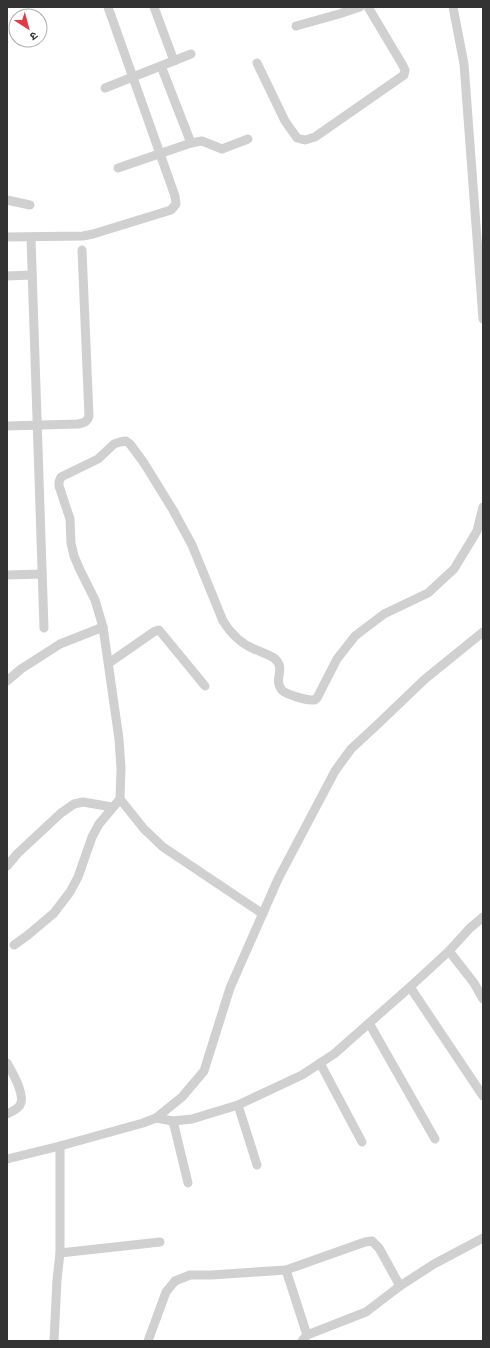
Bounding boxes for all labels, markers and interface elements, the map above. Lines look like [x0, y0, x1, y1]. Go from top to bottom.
north arrow [8, 8, 48, 48]
text: उ [27, 29, 40, 43]

